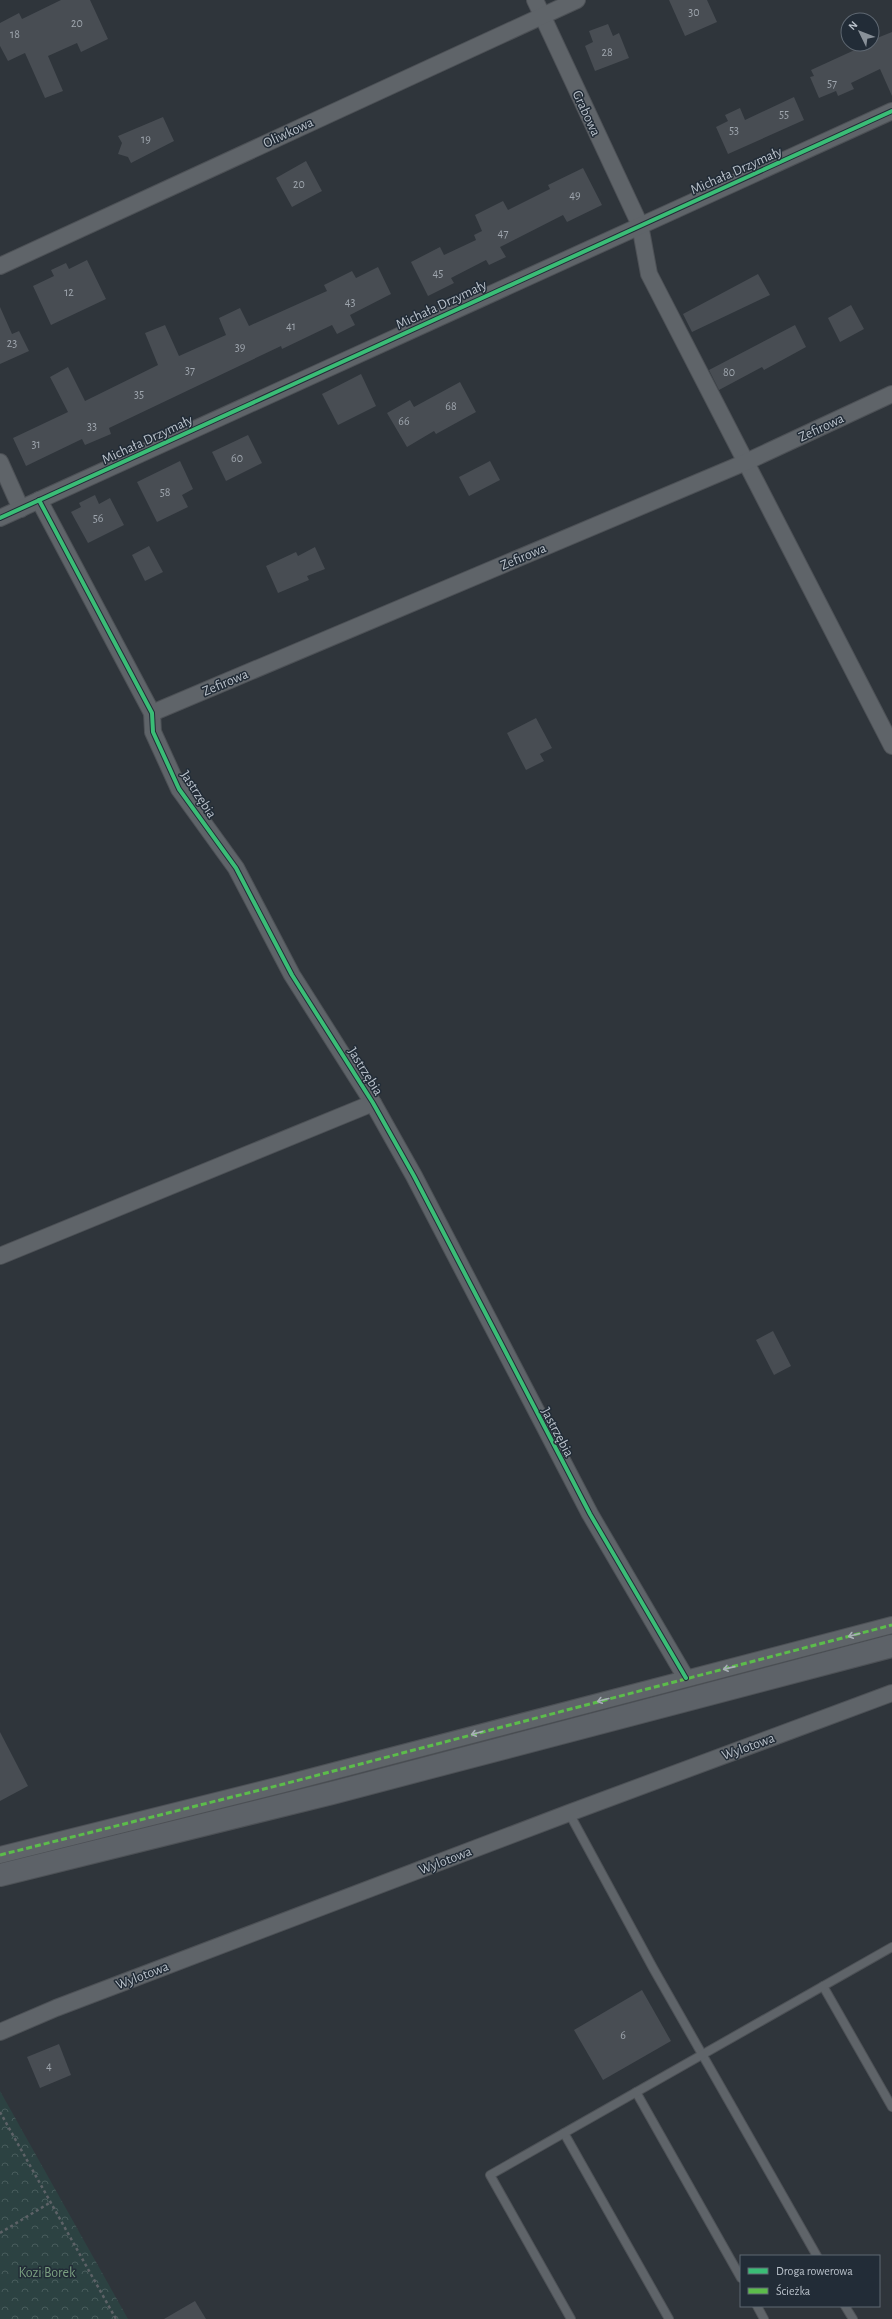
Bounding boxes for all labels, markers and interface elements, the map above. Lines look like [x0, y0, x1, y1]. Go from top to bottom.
house number: 30 [688, 6, 700, 18]
north arrow [840, 12, 880, 52]
house number: 20 [71, 17, 83, 29]
text: N [846, 19, 860, 32]
house number: 18 [10, 28, 20, 40]
house number: 28 [601, 46, 613, 58]
house number: 57 [827, 77, 837, 89]
street label: Grabowa [569, 88, 603, 139]
house number: 55 [779, 108, 789, 120]
street label: Oliwkowa [261, 115, 316, 151]
house number: 53 [729, 124, 739, 136]
house number: 19 [141, 133, 151, 145]
street label: Michała Drzymały [689, 144, 784, 197]
house number: 20 [293, 178, 305, 190]
house number: 49 [569, 189, 581, 201]
house number: 47 [498, 227, 508, 239]
house number: 45 [433, 267, 443, 279]
street label: Michała Drzymały [394, 278, 489, 332]
house number: 12 [64, 286, 74, 298]
house number: 43 [345, 296, 355, 308]
house number: 41 [286, 320, 296, 332]
house number: 23 [7, 337, 17, 349]
house number: 39 [235, 341, 246, 353]
house number: 37 [185, 364, 195, 376]
house number: 80 [723, 366, 735, 378]
house number: 35 [134, 388, 144, 400]
house number: 68 [445, 400, 457, 412]
street label: Zefirowa [797, 411, 847, 444]
street label: Michała Drzymały [100, 413, 195, 467]
house number: 66 [398, 415, 410, 427]
house number: 33 [87, 420, 97, 432]
house number: 31 [31, 438, 41, 450]
house number: 60 [231, 452, 243, 464]
house number: 58 [160, 486, 171, 498]
house number: 56 [93, 512, 104, 524]
street label: Zefirowa [499, 541, 549, 573]
street label: Zefirowa [201, 667, 251, 699]
street label: Jastrzębia [178, 768, 219, 821]
street label: Jastrzębia [345, 1045, 386, 1098]
street label: Jastrzębia [538, 1405, 576, 1460]
one-way arrow [848, 1632, 861, 1639]
one-way arrow [722, 1664, 735, 1672]
one-way arrow [596, 1697, 609, 1704]
one-way arrow [471, 1730, 484, 1738]
street label: Wylotowa [720, 1731, 777, 1763]
street label: Wylotowa [417, 1844, 474, 1877]
street label: Wylotowa [114, 1959, 171, 1992]
house number: 6 [620, 2029, 626, 2041]
house number: 4 [46, 2060, 52, 2072]
legend [740, 2255, 880, 2307]
text: Droga rowerowa [776, 2265, 853, 2277]
park label: Kozi Borek [19, 2266, 76, 2280]
text: Ścieżka [776, 2283, 811, 2297]

